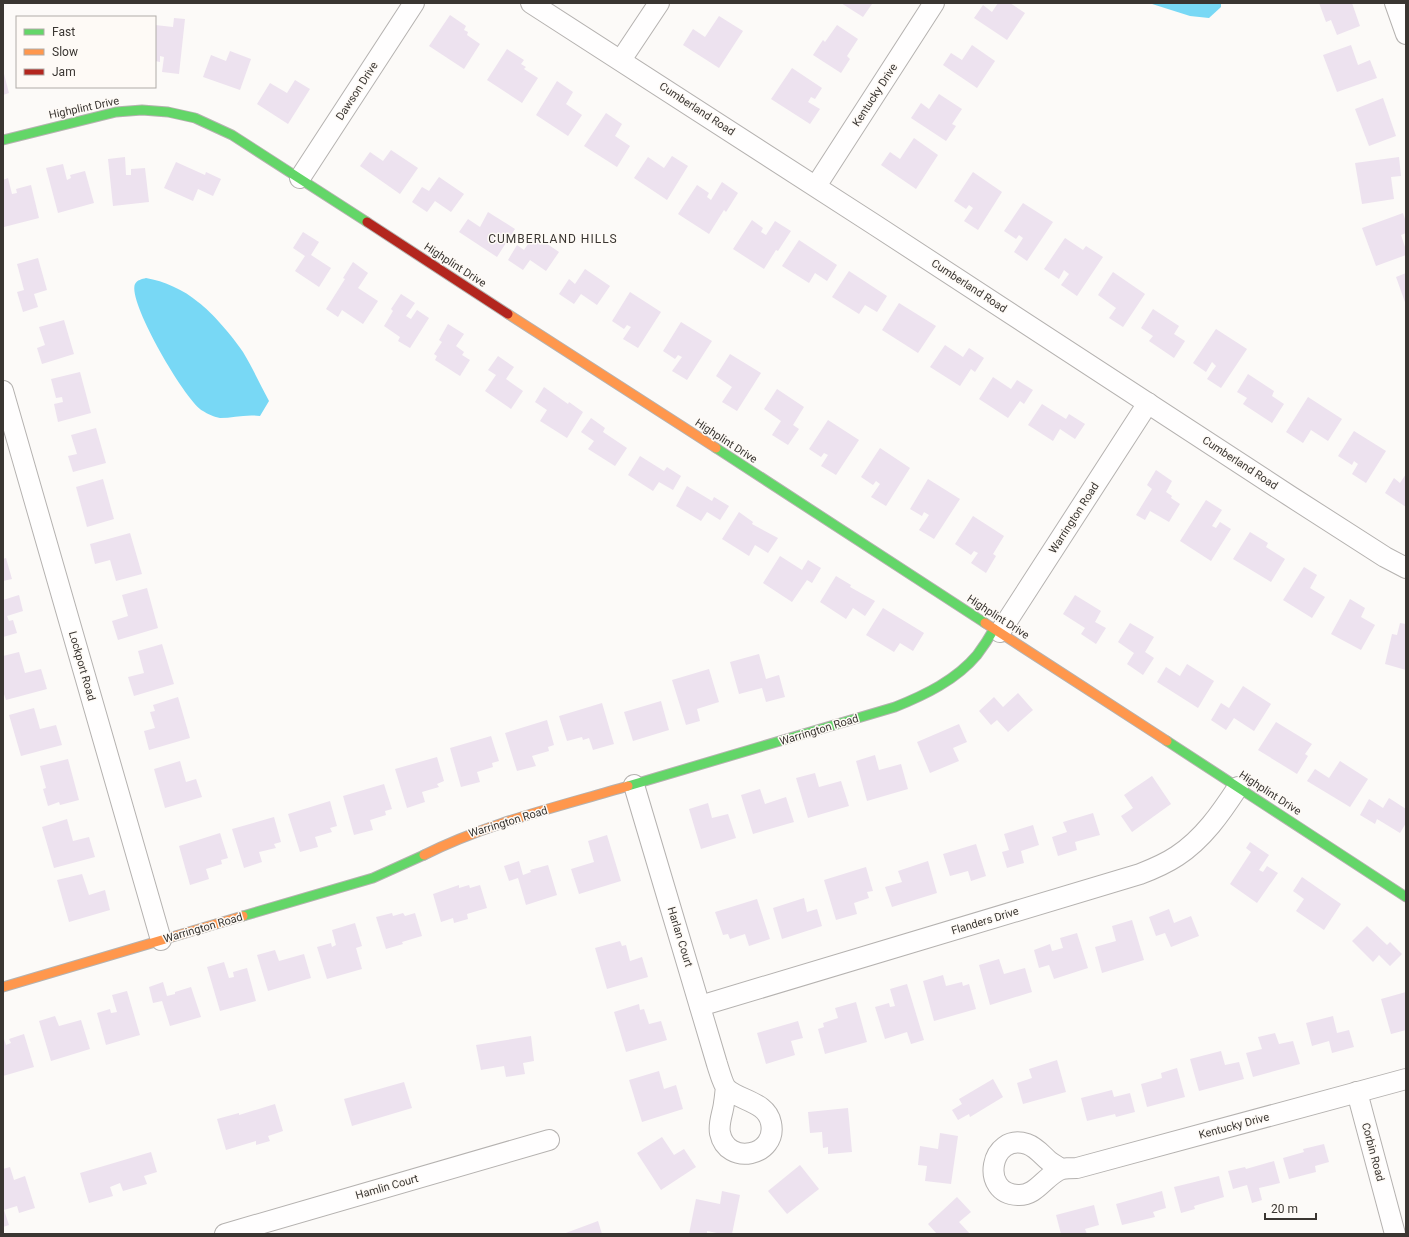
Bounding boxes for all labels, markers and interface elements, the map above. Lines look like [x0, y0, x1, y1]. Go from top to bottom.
legend [16, 16, 156, 88]
text: Fast [52, 25, 75, 39]
text: Slow [52, 45, 78, 59]
street label: Dawson Drive [333, 59, 381, 123]
street label: Kentucky Drive [850, 61, 900, 129]
text: Jam [52, 65, 76, 79]
street label: Cumberland Road [657, 80, 737, 138]
street label: Highplint Drive [48, 94, 120, 122]
district label: CUMBERLAND HILLS [488, 232, 618, 246]
street label: Highplint Drive [422, 240, 489, 290]
street label: Cumberland Road [929, 257, 1009, 315]
street label: Highplint Drive [693, 416, 760, 466]
street label: Cumberland Road [1200, 434, 1280, 492]
street label: Warrington Road [1046, 480, 1102, 556]
street label: Highplint Drive [965, 592, 1032, 642]
street label: Lockport Road [66, 630, 98, 702]
street label: Warrington Road [778, 712, 860, 748]
street label: Highplint Drive [1237, 768, 1304, 818]
street label: Warrington Road [467, 804, 549, 840]
street label: Harlan Court [665, 905, 695, 969]
street label: Flanders Drive [950, 905, 1020, 937]
street label: Warrington Road [162, 910, 244, 946]
street label: Kentucky Drive [1197, 1110, 1271, 1142]
street label: Corbin Road [1359, 1121, 1387, 1183]
street label: Hamlin Court [354, 1172, 420, 1202]
scale bar [1265, 1195, 1316, 1221]
text: 20 m [1271, 1202, 1298, 1216]

